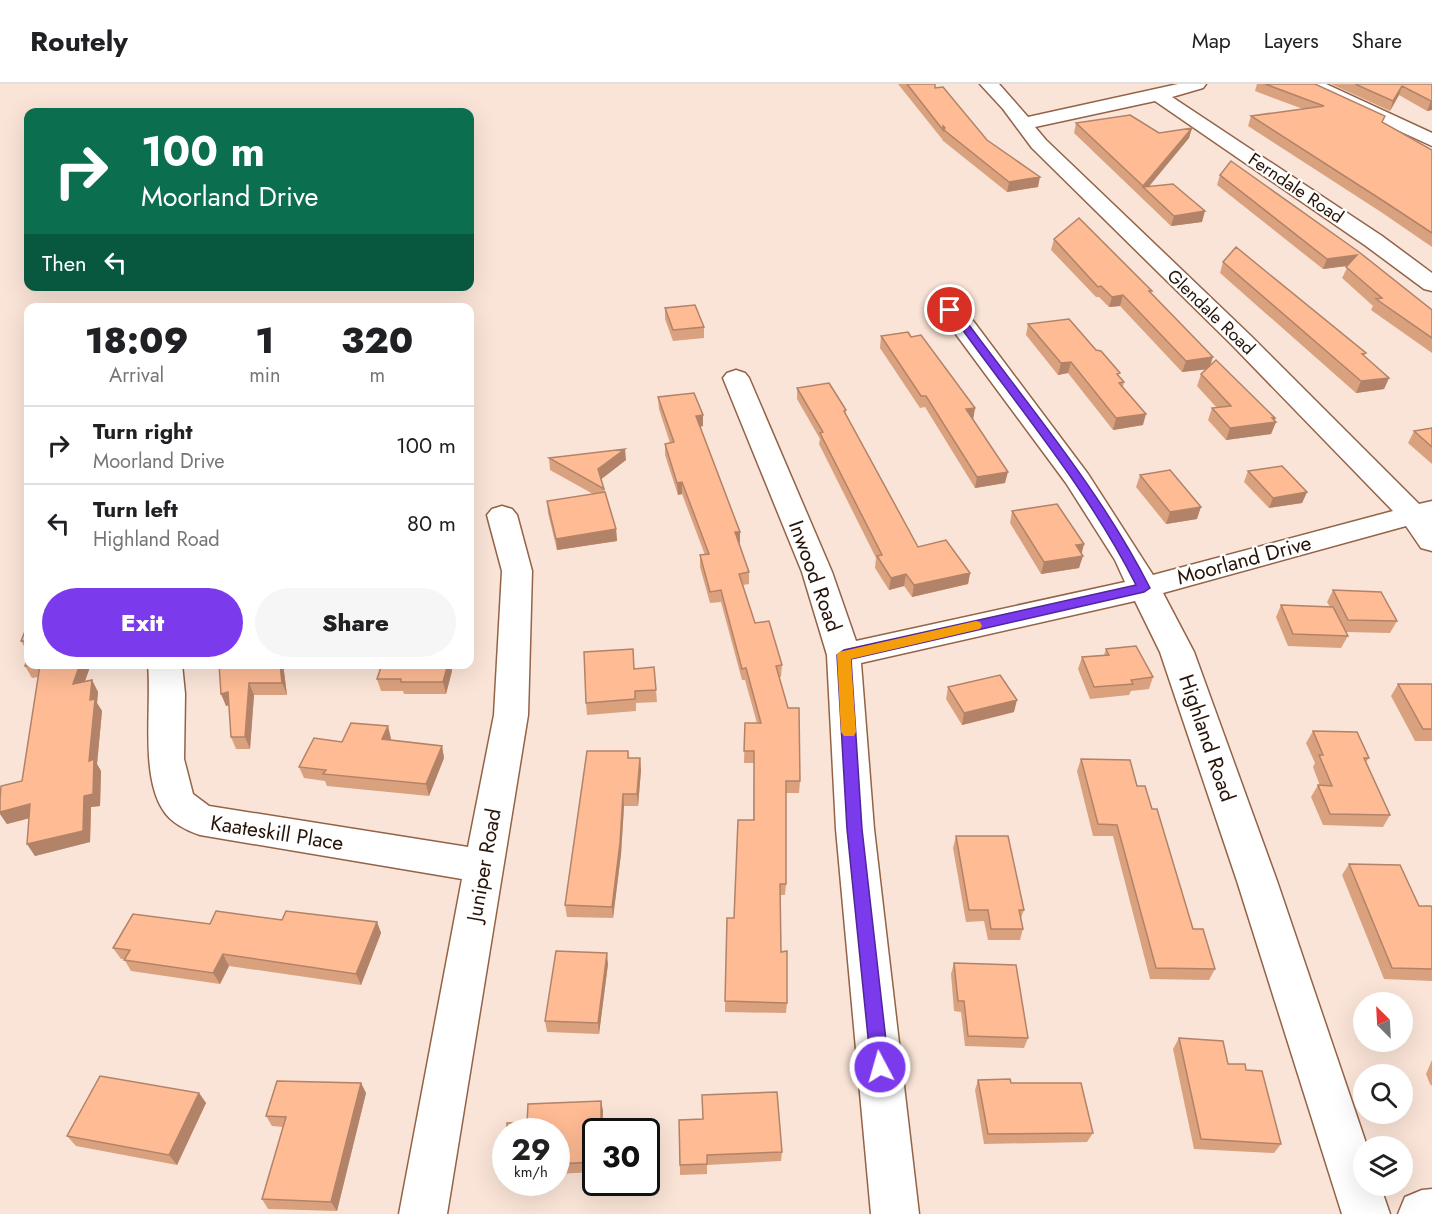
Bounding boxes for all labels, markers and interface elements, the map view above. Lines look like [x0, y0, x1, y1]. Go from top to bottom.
text: Routely [30, 21, 128, 62]
text: Map [1192, 26, 1231, 56]
text: Layers [1264, 26, 1319, 56]
text: Share [1352, 26, 1402, 56]
text: 100 m [141, 121, 265, 182]
icon: right [42, 132, 120, 210]
street label: Ferndale Road [1243, 146, 1349, 230]
text: Moorland Drive [141, 177, 319, 216]
icon: left [99, 246, 132, 279]
text: Then [42, 247, 87, 279]
street label: Glendale Road [1161, 263, 1261, 361]
pin [924, 284, 975, 335]
icon: arrive [933, 293, 966, 326]
text: 18:09 [85, 314, 189, 366]
text: 1 [255, 314, 274, 366]
text: 320 [341, 314, 413, 366]
text: Arrival [109, 361, 164, 390]
text: min [249, 361, 280, 390]
text: m [369, 361, 385, 390]
text: Turn right [93, 415, 193, 447]
icon: right [42, 429, 75, 462]
text: 100 m [396, 429, 456, 461]
text: Moorland Drive [93, 447, 224, 476]
text: Turn left [93, 493, 178, 525]
icon: left [42, 507, 75, 540]
text: 80 m [407, 507, 456, 539]
street label: Inwood Road [781, 516, 849, 636]
text: Highland Road [93, 525, 220, 554]
street label: Moorland Drive [1173, 528, 1315, 592]
button: Exit [42, 588, 243, 657]
button: Share [255, 588, 456, 657]
street label: Highland Road [1171, 670, 1243, 806]
street label: Juniper Road [459, 806, 509, 927]
street label: Kaateskill Place [208, 808, 346, 858]
north arrow [1353, 992, 1413, 1052]
map controls [1353, 992, 1413, 1196]
position arrow [848, 1035, 912, 1099]
button: search [1353, 1064, 1413, 1124]
speed limit sign: 30 [582, 1118, 660, 1196]
text: 29 [511, 1128, 551, 1171]
button: layers [1353, 1136, 1413, 1196]
text: km/h [514, 1161, 548, 1183]

